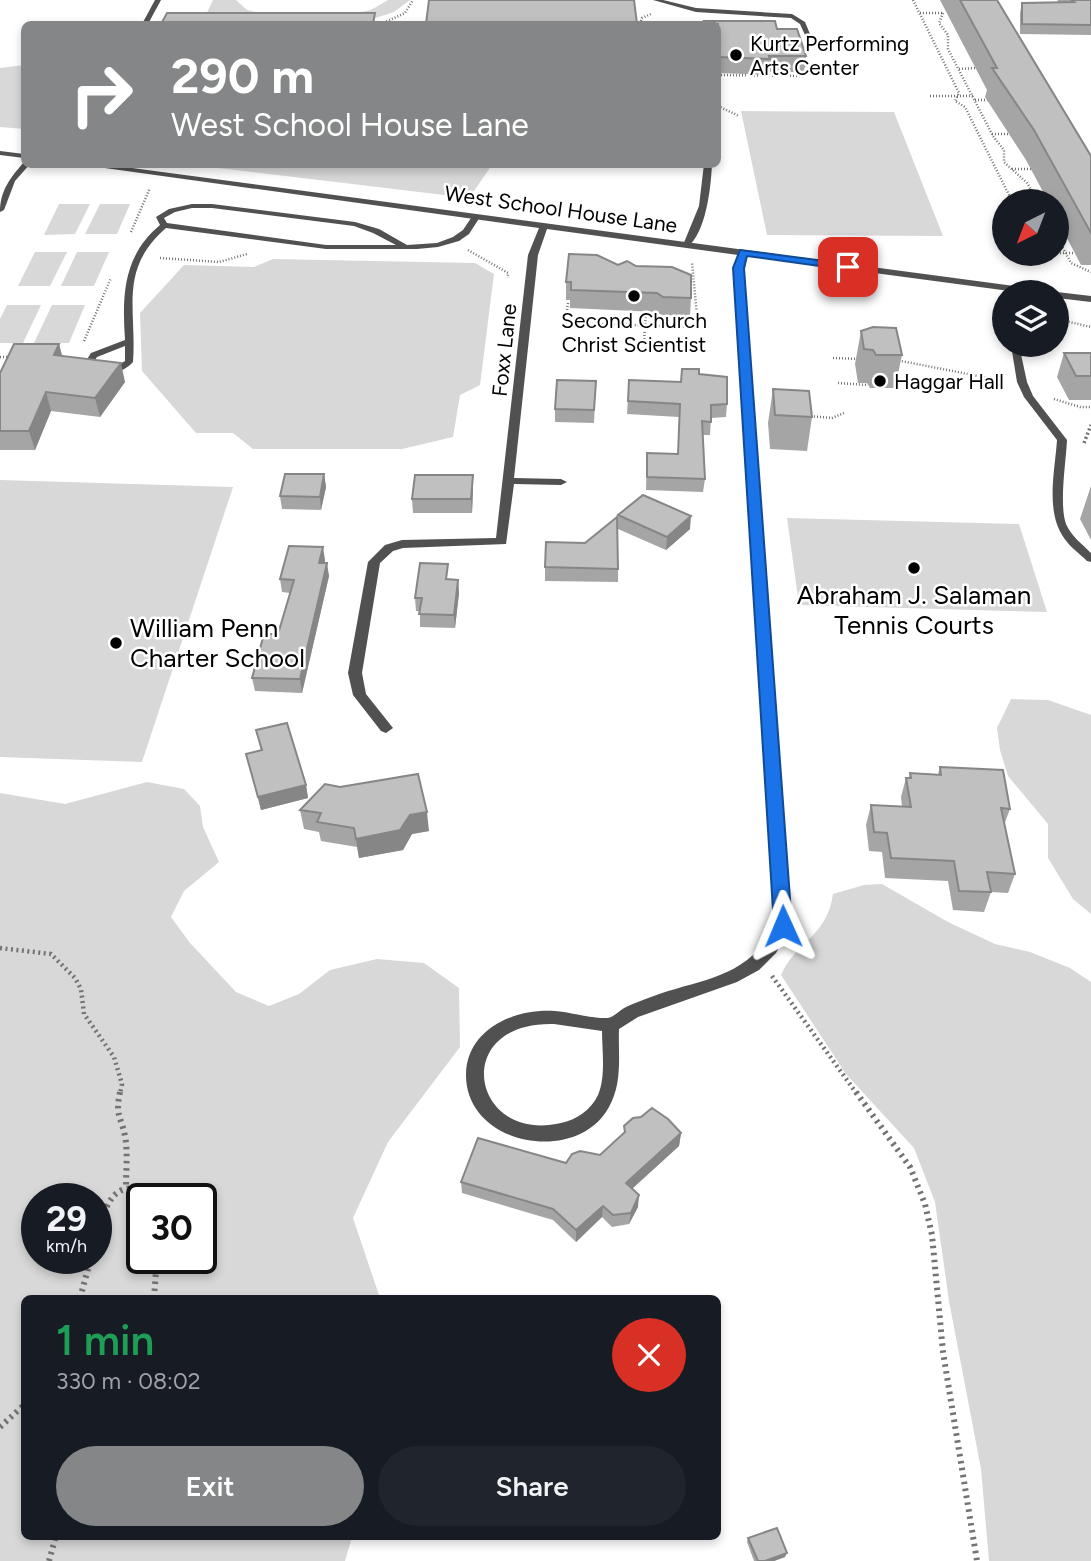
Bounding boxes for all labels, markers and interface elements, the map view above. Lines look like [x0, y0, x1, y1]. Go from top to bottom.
place label: Kurtz Performing Arts Center [750, 31, 909, 80]
text: 290 m [171, 46, 314, 105]
marker: Kurtz Performing Arts Center [728, 47, 744, 63]
icon: right [56, 49, 147, 140]
text: West School House Lane [171, 106, 529, 144]
street label: West School House Lane [443, 180, 679, 238]
north arrow [992, 189, 1069, 266]
map controls [992, 189, 1069, 357]
pin [818, 237, 878, 297]
icon: arrive [829, 248, 867, 286]
button: layers [992, 280, 1069, 357]
marker: Second Church Christ Scientist [626, 288, 642, 304]
street label: Foxx Lane [487, 302, 521, 398]
place label: Second Church Christ Scientist [561, 308, 707, 357]
place label: Haggar Hall [894, 369, 1004, 394]
marker: Haggar Hall [872, 373, 888, 389]
marker: Abraham J. Salaman Tennis Courts [906, 560, 922, 576]
place label: Abraham J. Salaman Tennis Courts [797, 579, 1031, 641]
place label: William Penn Charter School [130, 612, 305, 674]
marker: William Penn Charter School [108, 635, 124, 651]
position arrow [746, 889, 820, 963]
speed limit sign: 30 [126, 1183, 217, 1274]
text: 29 [46, 1198, 87, 1240]
text: km/h [46, 1235, 87, 1257]
text: 1 min [56, 1315, 154, 1366]
button: close [612, 1318, 686, 1392]
text: 330 m · 08:02 [56, 1367, 201, 1395]
button: Exit [56, 1446, 364, 1526]
button: Share [378, 1446, 686, 1526]

